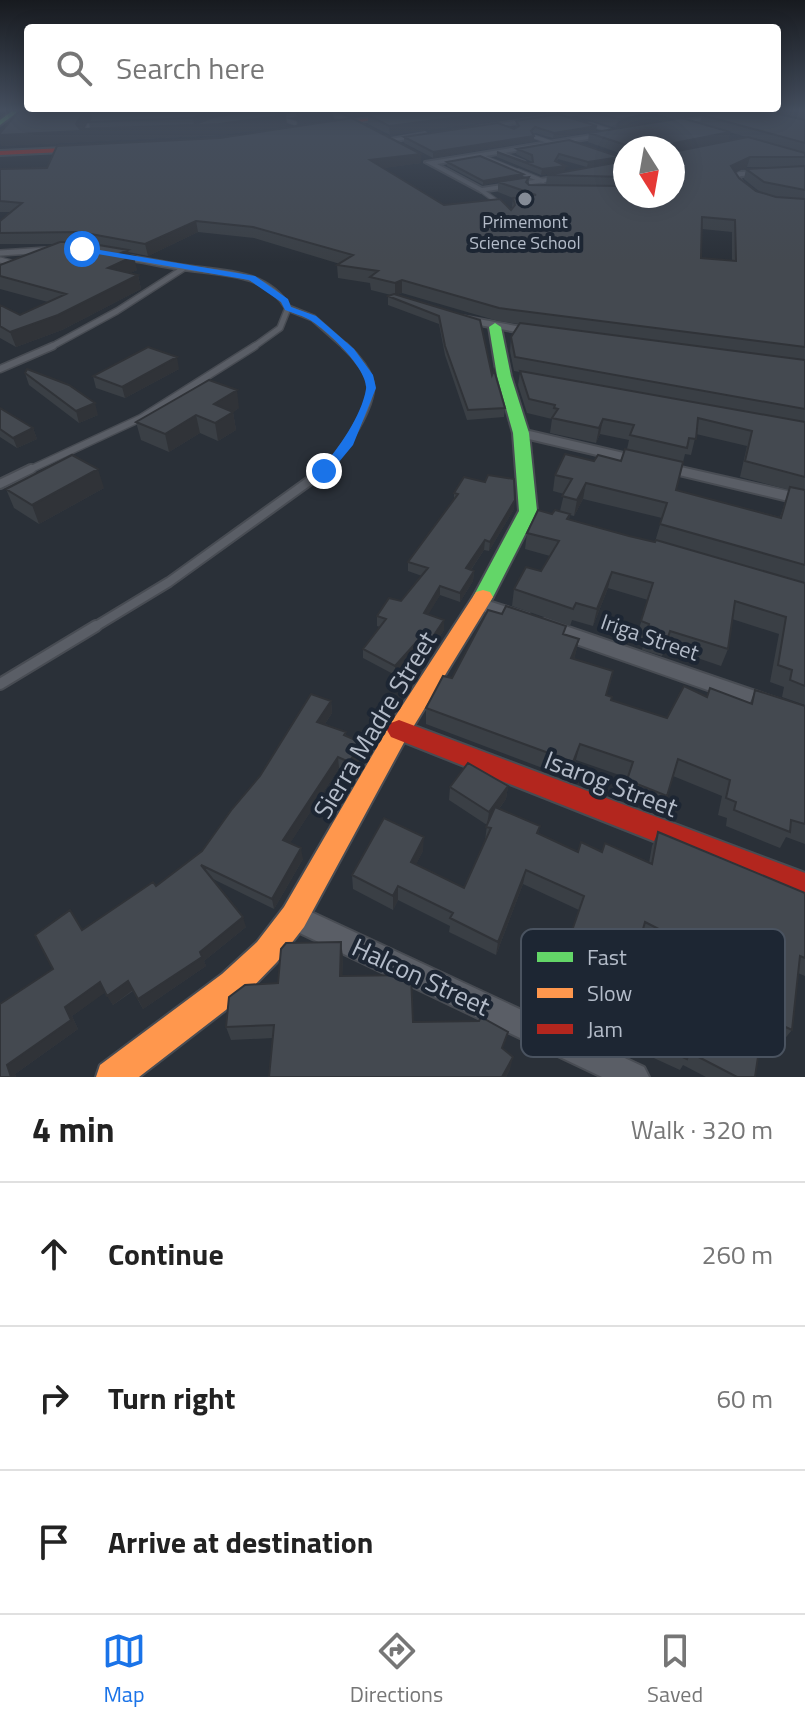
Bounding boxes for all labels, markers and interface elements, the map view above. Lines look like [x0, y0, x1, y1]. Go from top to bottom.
search box [24, 24, 781, 112]
text: Search here [116, 45, 265, 91]
icon: search [52, 46, 96, 90]
north arrow [613, 136, 685, 208]
marker: Primemont Science School [516, 190, 534, 208]
place label: Primemont Science School [469, 208, 581, 256]
route start [64, 231, 100, 267]
route end [306, 453, 342, 489]
street label: Iriga Street [596, 604, 704, 670]
street label: Sierra Madre Street [303, 623, 446, 826]
street label: Isarog Street [539, 740, 684, 827]
street label: Halcon Street [346, 928, 497, 1026]
legend [521, 929, 785, 1057]
text: Fast [587, 940, 627, 974]
text: Slow [587, 976, 633, 1010]
text: Jam [587, 1012, 623, 1046]
text: 4 min [32, 1103, 115, 1155]
text: Walk · 320 m [631, 1110, 773, 1149]
text: Continue [108, 1231, 224, 1277]
icon: ahead [32, 1232, 76, 1276]
text: 260 m [702, 1235, 773, 1274]
text: Turn right [108, 1375, 236, 1421]
icon: right [32, 1376, 76, 1420]
text: 60 m [716, 1379, 773, 1418]
text: Arrive at destination [108, 1519, 373, 1565]
icon: arrive [32, 1520, 76, 1564]
tab: Map [102, 1629, 146, 1711]
tab: Directions [350, 1629, 443, 1711]
tab: Saved [647, 1629, 703, 1711]

